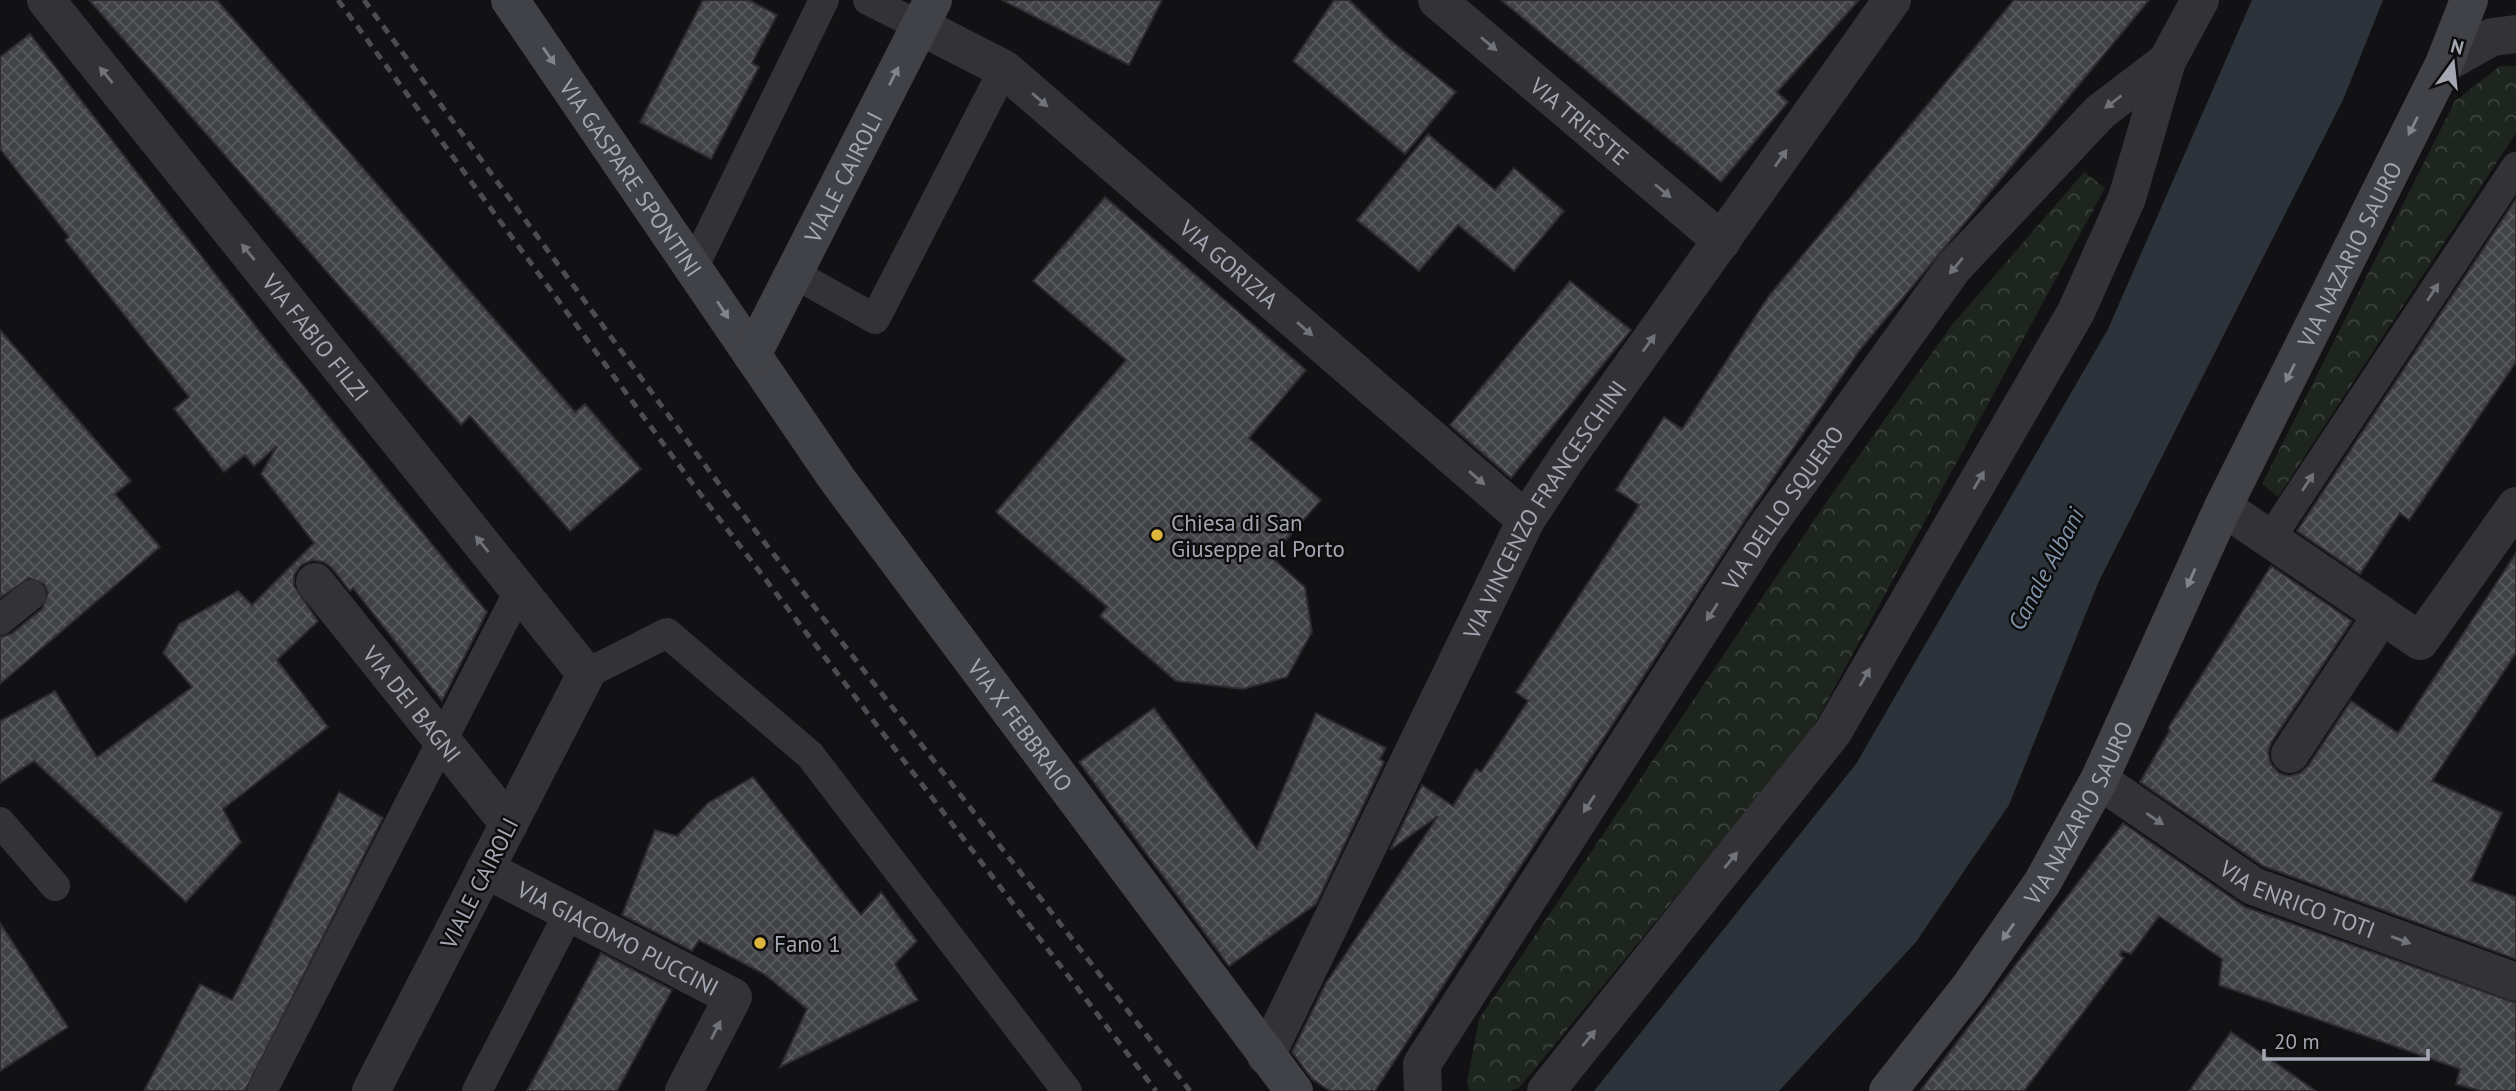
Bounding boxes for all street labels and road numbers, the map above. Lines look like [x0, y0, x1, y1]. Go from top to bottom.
street label: VIA TRIESTE [1524, 70, 1635, 171]
street label: VIA GASPARE SPONTINI [553, 72, 709, 282]
street label: VIALE CAIROLI [797, 106, 888, 248]
street label: VIA NAZARIO SAURO [2290, 156, 2408, 353]
street label: VIA GORIZIA [1173, 212, 1285, 315]
street label: VIA FABIO FILZI [256, 267, 376, 407]
street label: VIA VINCENZO FRANCESCHINI [1456, 374, 1632, 644]
street label: VIA DELLO SQUERO [1715, 420, 1850, 596]
street label: VIA DEI BAGNI [356, 639, 468, 768]
street label: VIA X FEBBRAIO [961, 652, 1079, 797]
street label: VIA NAZARIO SAURO [2016, 716, 2138, 911]
street label: VIALE CAIROLI [433, 813, 524, 954]
street label: VIA ENRICO TOTI [2213, 852, 2379, 944]
street label: VIA GIACOMO PUCCINI [512, 873, 724, 1002]

